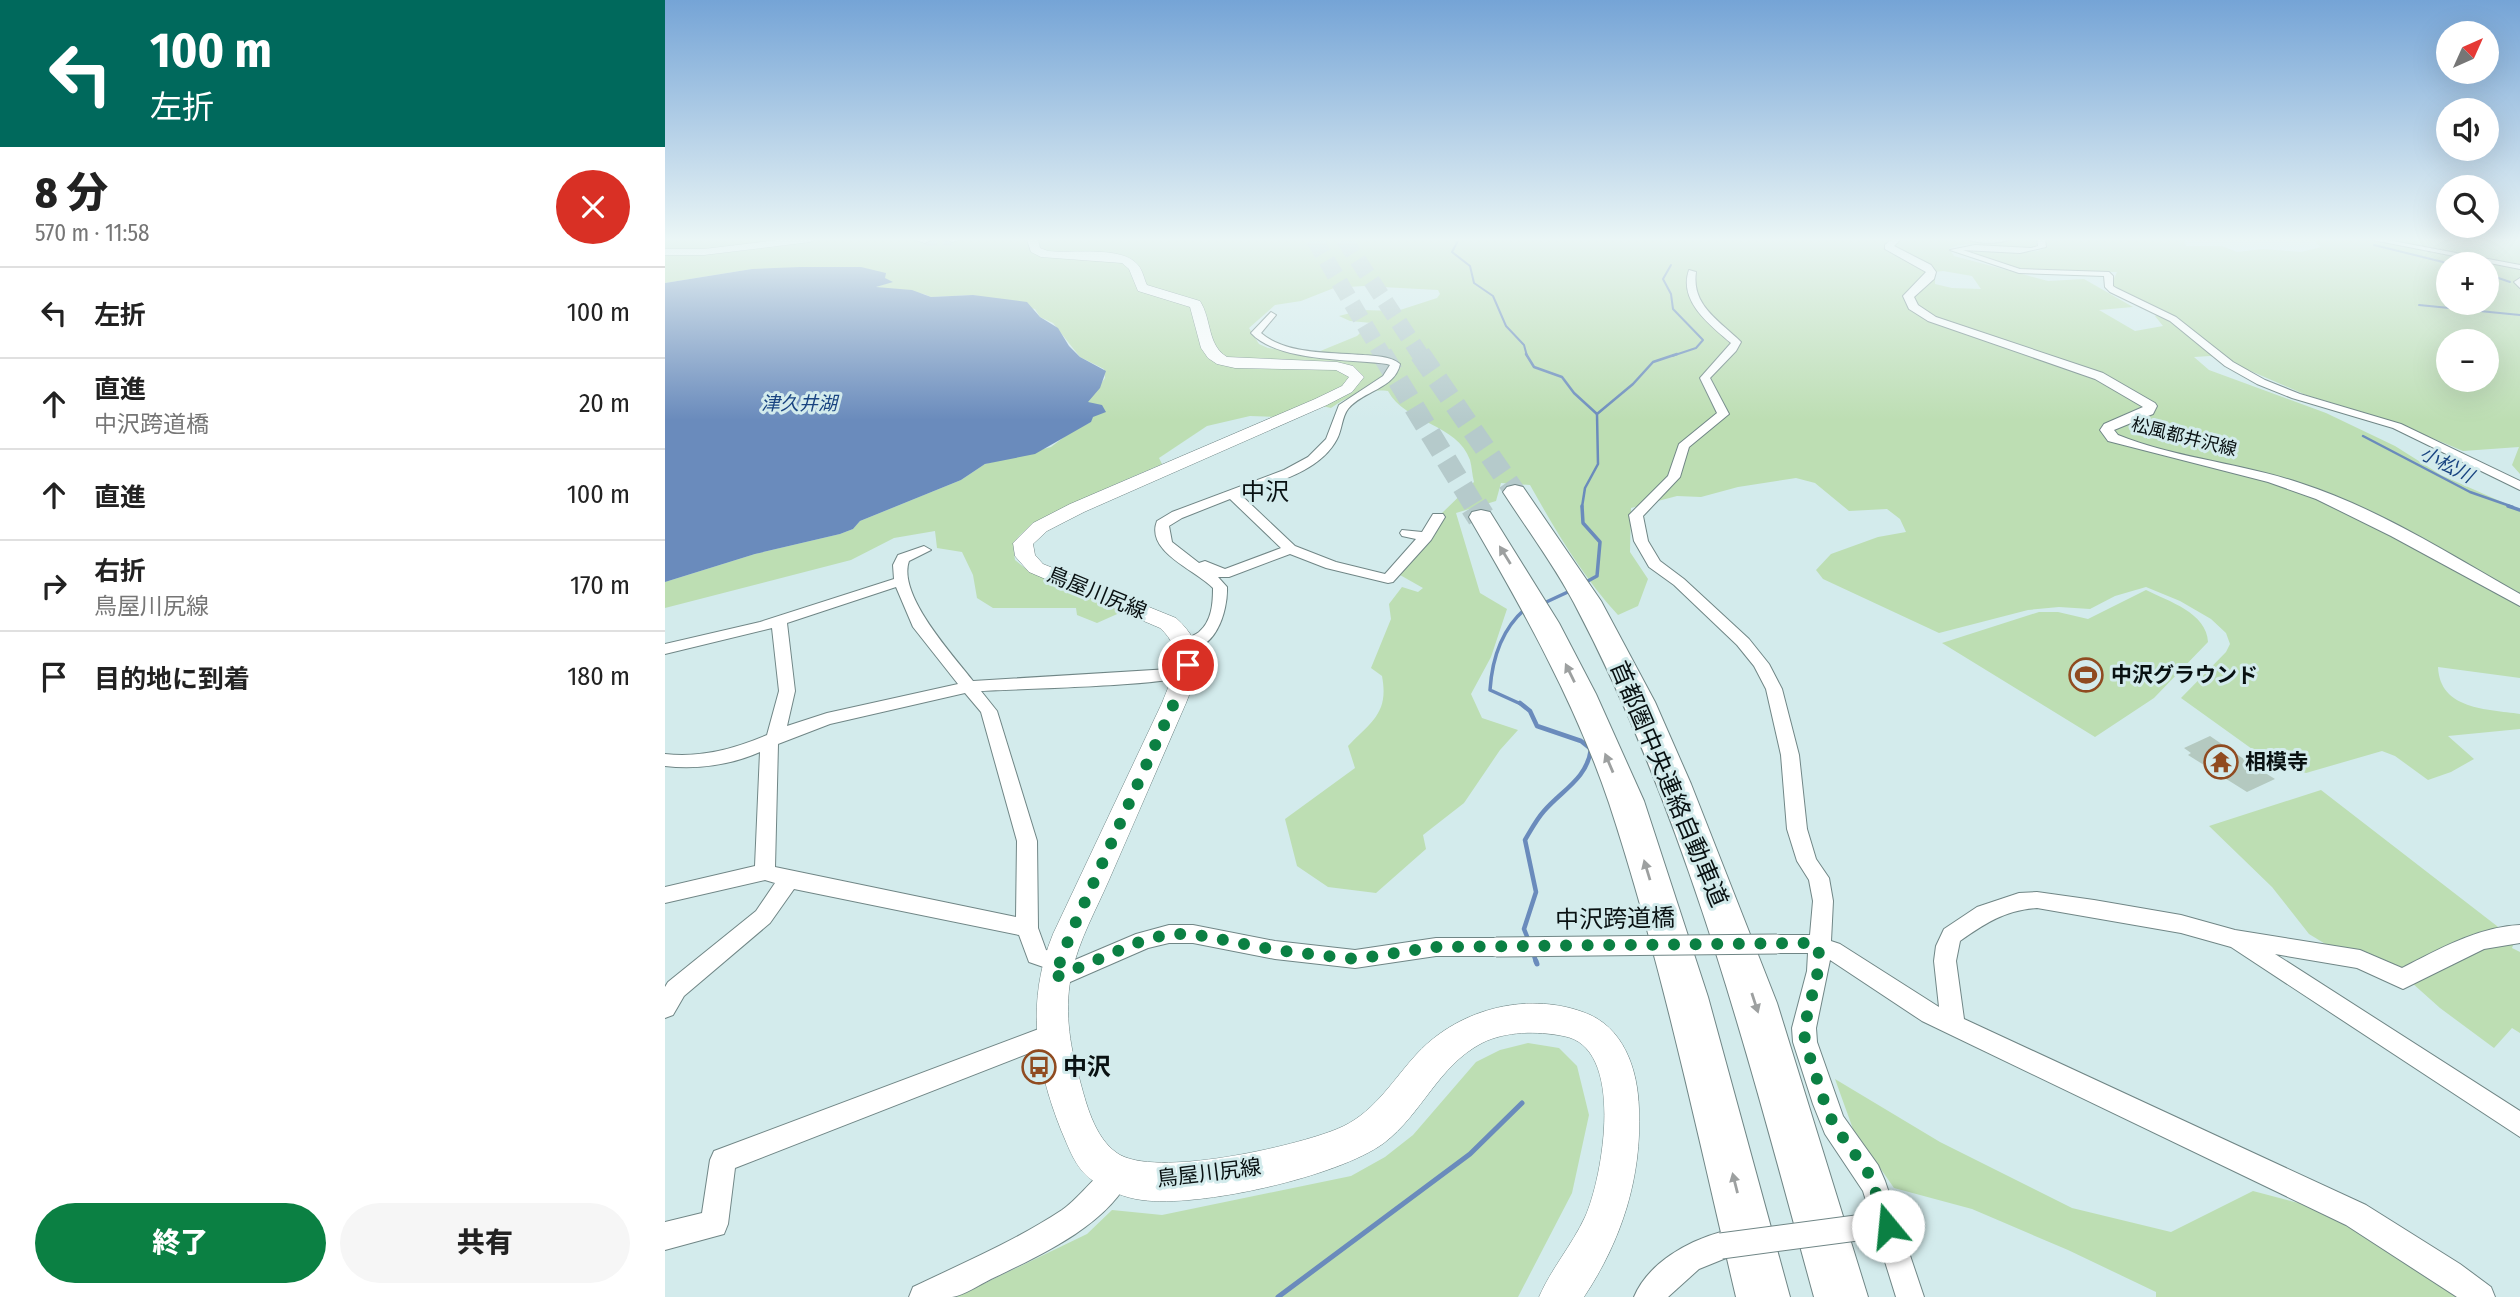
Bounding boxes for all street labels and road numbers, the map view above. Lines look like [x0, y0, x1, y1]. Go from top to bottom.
street label: 松風都井沢線 [2129, 413, 2239, 461]
street label: 鳥屋川尻線 [1043, 561, 1151, 625]
street label: 首都圏中央連絡自動車道 [1605, 657, 1733, 911]
street label: 中沢跨道橋 [1555, 904, 1675, 934]
street label: 鳥屋川尻線 [1155, 1154, 1263, 1192]

